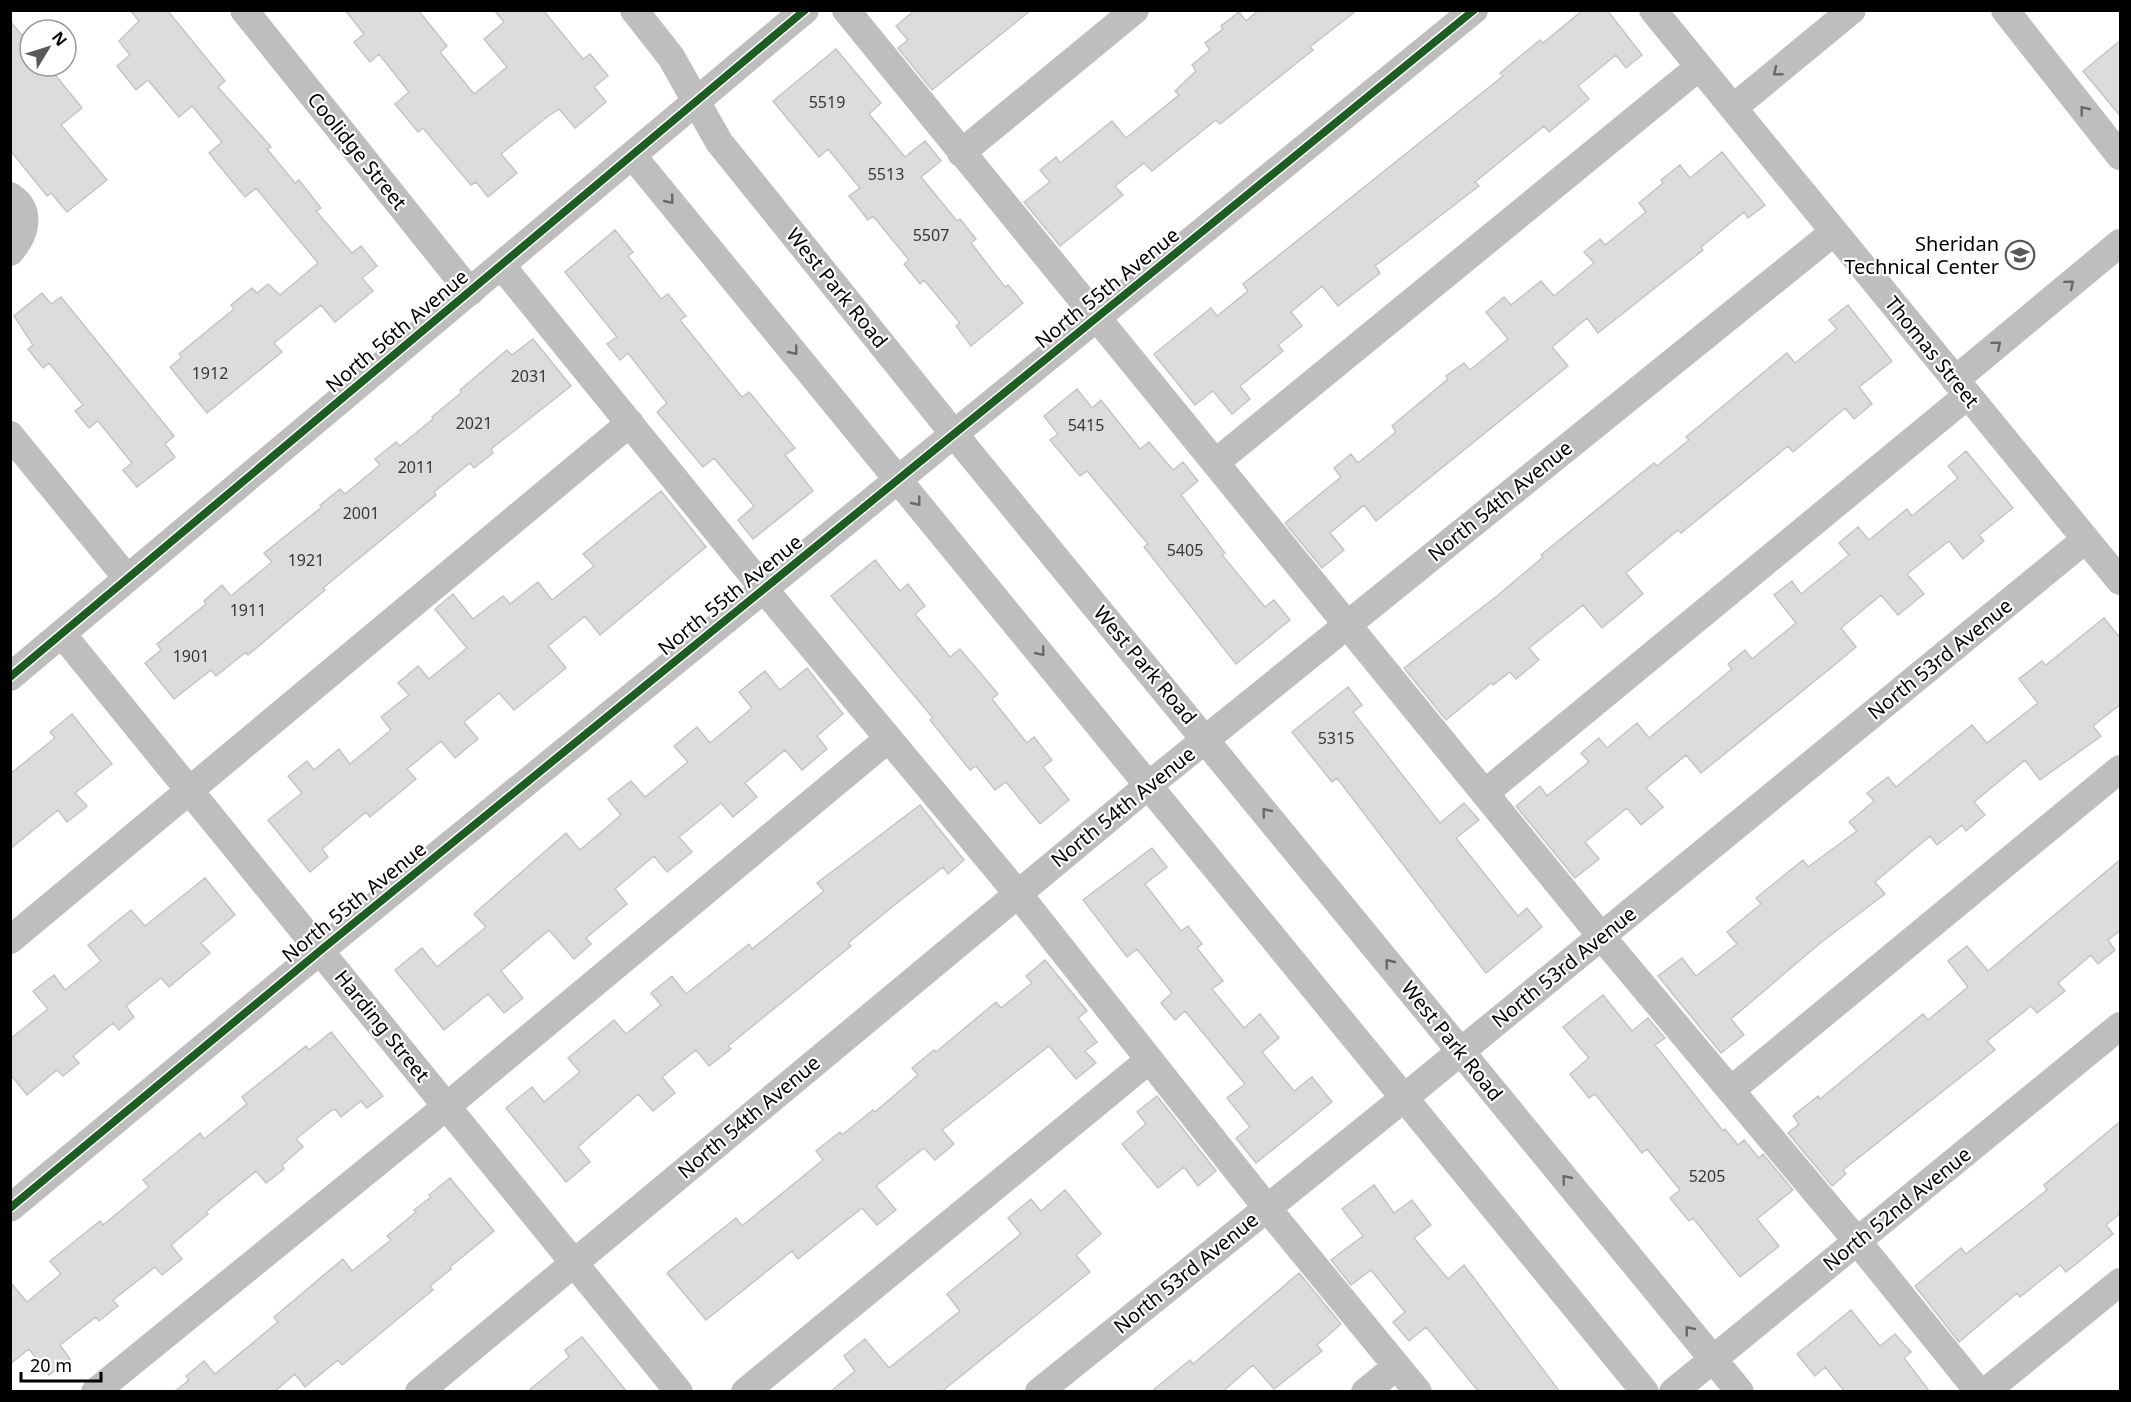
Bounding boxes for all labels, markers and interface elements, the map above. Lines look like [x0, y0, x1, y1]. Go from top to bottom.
north arrow [18, 18, 78, 78]
text: N [47, 27, 72, 51]
one-way arrow [1772, 65, 1783, 76]
street label: Coolidge Street [302, 86, 413, 215]
house number: 5519 [809, 91, 845, 113]
one-way arrow [2081, 106, 2092, 117]
house number: 5513 [868, 163, 904, 185]
one-way arrow [662, 193, 673, 204]
street label: North 55th Avenue [1029, 221, 1184, 354]
street label: West Park Road [781, 222, 894, 353]
house number: 5507 [913, 224, 949, 246]
place label: Sheridan Technical Center [1844, 230, 1999, 280]
school or university icon: Sheridan Technical Center [2004, 239, 2036, 271]
street label: North 56th Avenue [320, 263, 474, 398]
one-way arrow [2063, 281, 2074, 292]
street label: Thomas Street [1879, 290, 1986, 413]
one-way arrow [1990, 341, 2001, 352]
one-way arrow [786, 344, 797, 355]
house number: 1912 [192, 362, 228, 384]
house number: 2031 [511, 365, 547, 387]
house number: 2021 [456, 412, 492, 434]
house number: 5415 [1068, 414, 1104, 436]
street label: North 54th Avenue [1422, 434, 1577, 567]
house number: 2011 [398, 456, 434, 478]
one-way arrow [910, 495, 921, 506]
house number: 2001 [343, 502, 379, 524]
street label: North 55th Avenue [652, 528, 807, 661]
house number: 5405 [1167, 539, 1203, 561]
house number: 1921 [288, 549, 324, 571]
street label: North 53rd Avenue [1862, 592, 2018, 725]
house number: 1911 [230, 599, 266, 621]
street label: West Park Road [1088, 600, 1203, 730]
house number: 1901 [173, 645, 209, 667]
one-way arrow [1034, 646, 1045, 657]
house number: 5315 [1318, 727, 1354, 749]
street label: North 54th Avenue [1045, 740, 1200, 873]
one-way arrow [1262, 808, 1273, 819]
street label: North 55th Avenue [276, 835, 431, 968]
street label: North 53rd Avenue [1486, 900, 1642, 1033]
one-way arrow [1385, 959, 1396, 970]
street label: Harding Street [329, 964, 436, 1087]
street label: West Park Road [1396, 975, 1509, 1106]
street label: North 54th Avenue [672, 1049, 826, 1184]
street label: North 52nd Avenue [1817, 1140, 1976, 1277]
house number: 5205 [1689, 1165, 1725, 1187]
one-way arrow [1562, 1175, 1573, 1186]
street label: North 53rd Avenue [1108, 1206, 1264, 1339]
one-way arrow [1685, 1326, 1696, 1337]
scale bar [21, 1345, 100, 1383]
text: 20 m [30, 1353, 72, 1377]

